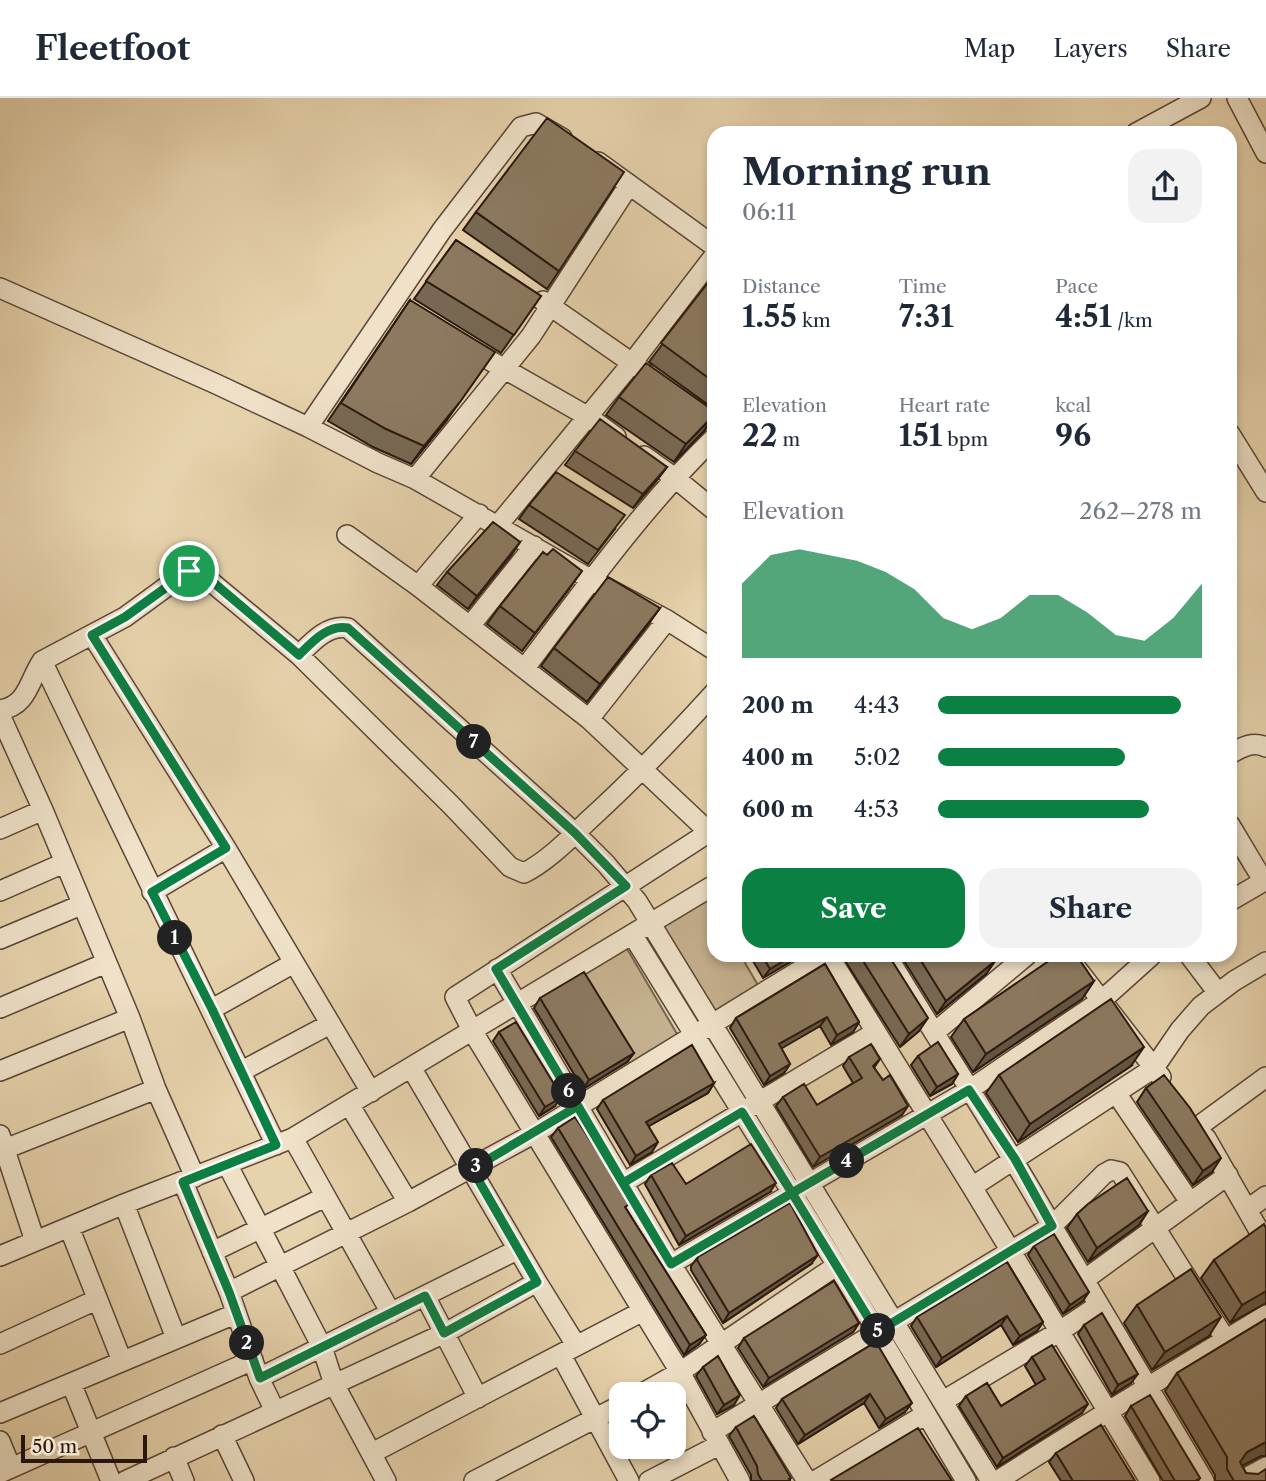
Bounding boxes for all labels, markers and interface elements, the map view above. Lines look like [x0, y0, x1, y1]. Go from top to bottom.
text: Fleetfoot [35, 28, 190, 69]
text: Map [964, 34, 1015, 63]
text: Layers [1053, 34, 1128, 63]
text: Share [1166, 34, 1231, 63]
text: Morning run [742, 148, 991, 195]
button: share [1128, 149, 1202, 223]
text: 06:11 [742, 198, 796, 226]
text: Distance [742, 275, 821, 298]
text: Time [899, 275, 947, 298]
text: Pace [1055, 275, 1098, 298]
text: 1.55 [742, 298, 797, 335]
text: 7:31 [899, 298, 954, 335]
text: 4:51 [1055, 298, 1112, 335]
text: km [797, 309, 831, 332]
text: /km [1112, 309, 1153, 332]
text: Elevation [742, 394, 827, 417]
text: Heart rate [899, 394, 990, 417]
text: kcal [1055, 394, 1091, 417]
text: 22 [742, 417, 777, 454]
text: 151 [899, 417, 942, 454]
text: 96 [1055, 417, 1091, 454]
text: m [777, 428, 800, 451]
text: bpm [942, 428, 988, 451]
text: Elevation [742, 497, 845, 525]
text: 262–278 m [1079, 497, 1202, 525]
pin [159, 541, 219, 601]
icon: arrive [170, 552, 208, 590]
text: 200 m [742, 691, 814, 719]
text: 4:43 [854, 691, 900, 719]
pin: 7 [456, 724, 491, 760]
text: 7 [469, 730, 478, 753]
text: 400 m [742, 743, 814, 771]
text: 5:02 [854, 743, 901, 771]
text: 600 m [742, 795, 814, 823]
text: 4:53 [854, 795, 899, 823]
button: Save [742, 868, 965, 948]
button: Share [979, 868, 1202, 948]
pin: 1 [158, 920, 192, 956]
text: 1 [170, 926, 179, 949]
pin: 6 [552, 1074, 586, 1108]
text: 6 [563, 1079, 574, 1102]
pin: 4 [830, 1144, 864, 1178]
pin: 3 [458, 1148, 494, 1184]
text: 4 [841, 1149, 852, 1172]
text: 3 [470, 1154, 481, 1177]
pin: 5 [860, 1314, 896, 1348]
text: 5 [872, 1319, 883, 1342]
pin: 2 [230, 1326, 264, 1360]
text: 2 [241, 1331, 252, 1354]
map controls [609, 1382, 686, 1459]
button: locate [609, 1382, 686, 1459]
scale bar [21, 1432, 147, 1464]
text: 50 m [32, 1435, 77, 1458]

